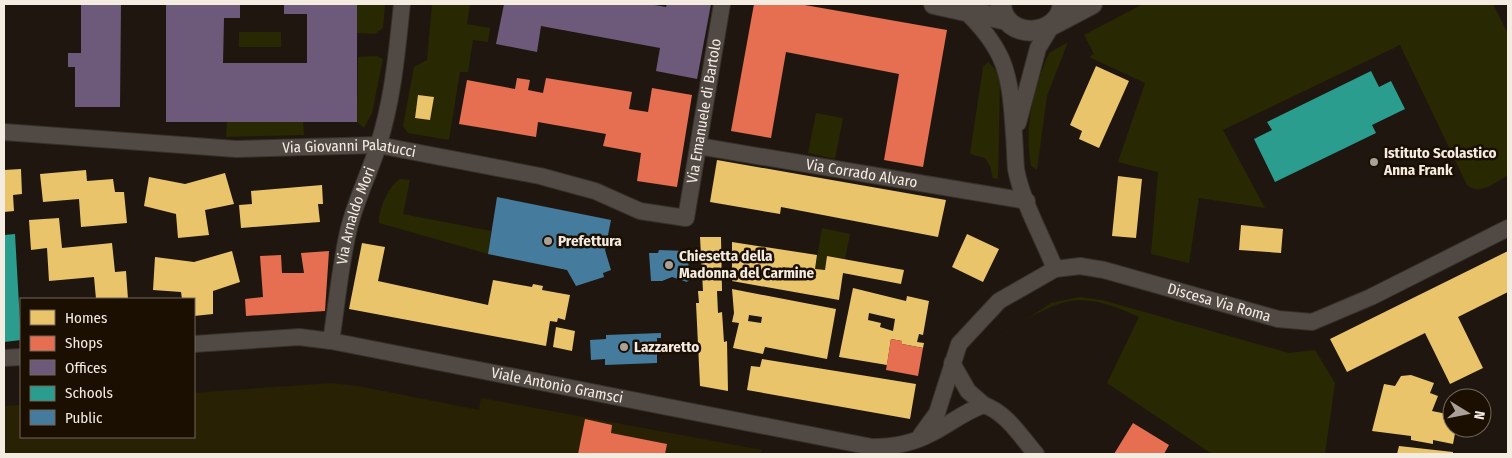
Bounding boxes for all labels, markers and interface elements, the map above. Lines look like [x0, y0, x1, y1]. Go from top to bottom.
street label: Via Emanuele di Bartolo [683, 37, 725, 185]
street label: Via Giovanni Palatucci [282, 136, 417, 161]
place label: Istituto Scolastico Anna Frank [1383, 144, 1496, 179]
street label: Via Corrado Alvaro [805, 155, 919, 192]
marker: Istituto Scolastico Anna Frank [1368, 156, 1380, 168]
street label: Via Arnaldo Mori [333, 164, 379, 266]
place label: Prefettura [558, 232, 622, 250]
marker: Prefettura [542, 235, 554, 247]
place label: Chiesetta della Madonna del Carmine [679, 247, 815, 282]
marker: Chiesetta della Madonna del Carmine [663, 259, 675, 271]
street label: Discesa Via Roma [1165, 279, 1273, 326]
legend [20, 298, 195, 438]
text: Homes [65, 309, 107, 327]
text: Shops [65, 334, 103, 352]
place label: Lazzaretto [634, 338, 699, 356]
marker: Lazzaretto [618, 341, 630, 353]
text: Offices [65, 359, 107, 377]
street label: Viale Antonio Gramsci [490, 364, 625, 407]
text: Schools [65, 384, 113, 402]
north arrow [1442, 388, 1492, 438]
text: Public [65, 409, 103, 427]
text: N [1470, 410, 1488, 421]

